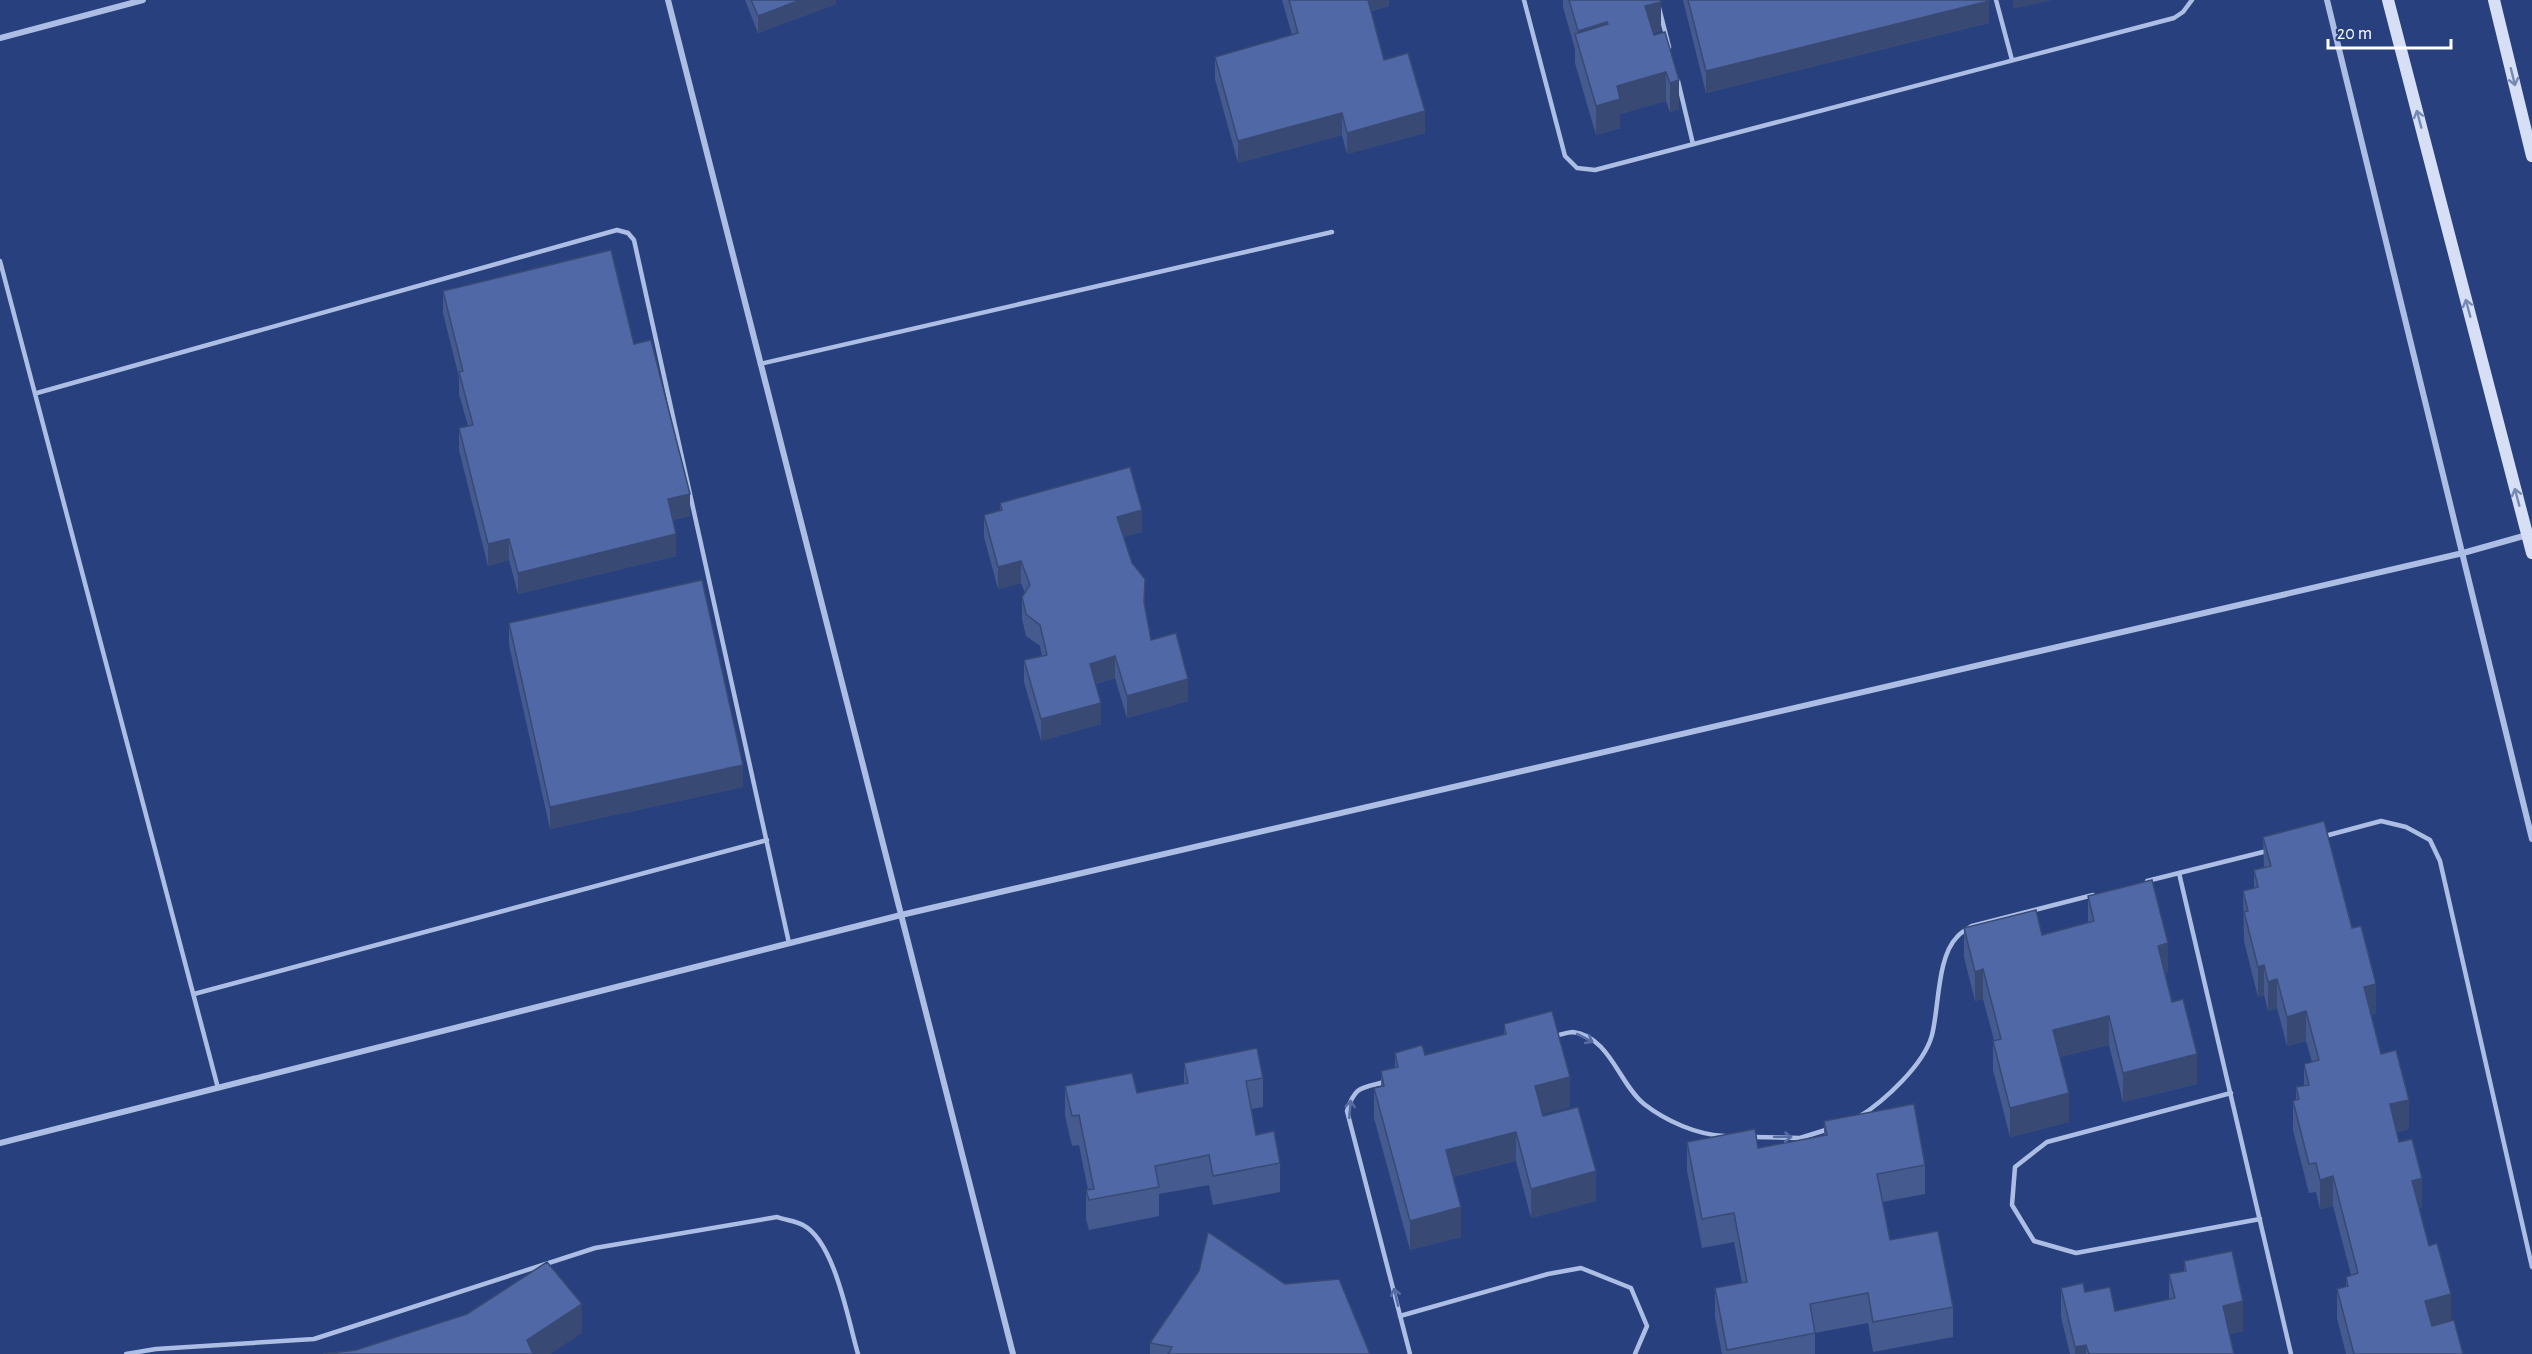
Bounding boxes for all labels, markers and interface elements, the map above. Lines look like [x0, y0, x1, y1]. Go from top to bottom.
scale bar [2328, 12, 2451, 50]
text: 20 m [2337, 25, 2372, 43]
one-way arrow [2507, 67, 2519, 86]
one-way arrow [2413, 110, 2424, 129]
one-way arrow [2462, 299, 2474, 318]
one-way arrow [2511, 488, 2523, 507]
one-way arrow [1576, 1032, 1593, 1044]
one-way arrow [1345, 1100, 1356, 1119]
one-way arrow [1773, 1131, 1793, 1143]
one-way arrow [1389, 1288, 1401, 1307]

